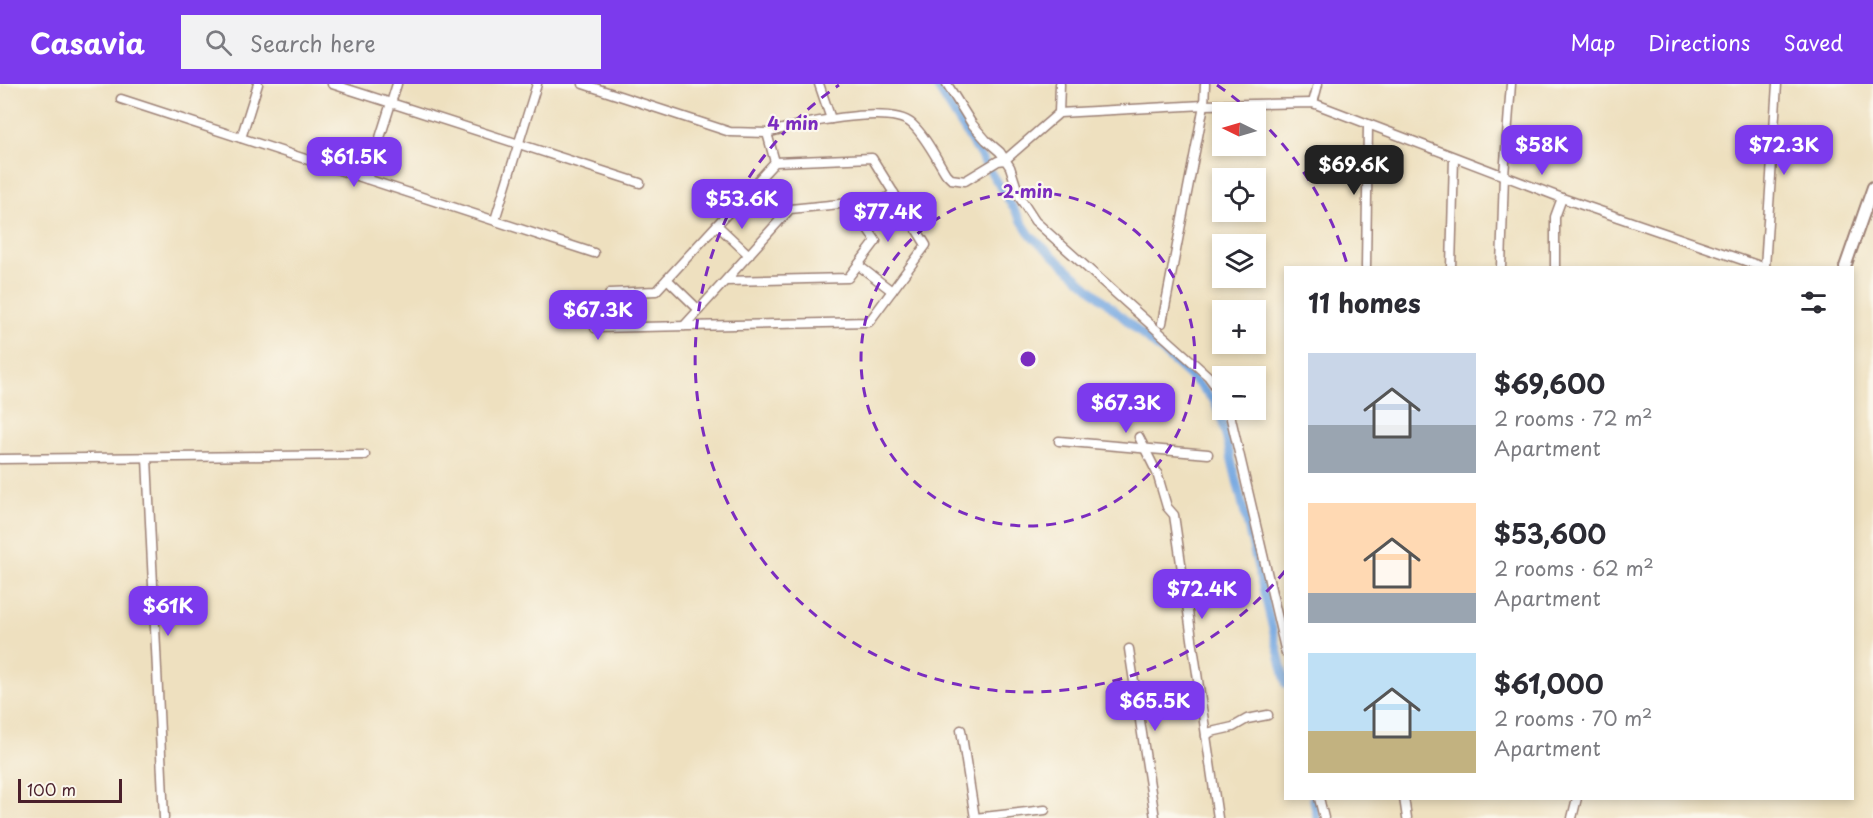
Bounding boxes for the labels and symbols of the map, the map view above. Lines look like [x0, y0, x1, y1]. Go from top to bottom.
north arrow [1212, 102, 1266, 156]
text: 4 min [767, 109, 819, 136]
pin: $58K [1506, 125, 1578, 176]
pin: $72.3K [1735, 125, 1833, 176]
pin: $61.5K [305, 137, 403, 188]
pin: $69.6K [1305, 145, 1403, 196]
text: 2 min [1003, 177, 1053, 204]
pin: $53.6K [693, 179, 791, 230]
pin: $77.4K [839, 192, 937, 243]
pin: $67.3K [549, 290, 647, 341]
centre of rings [1018, 349, 1038, 369]
pin: $67.3K [1077, 383, 1175, 434]
pin: $72.4K [1153, 569, 1251, 620]
pin: $61K [132, 586, 204, 637]
pin: $65.5K [1106, 681, 1204, 732]
scale bar [18, 776, 122, 804]

